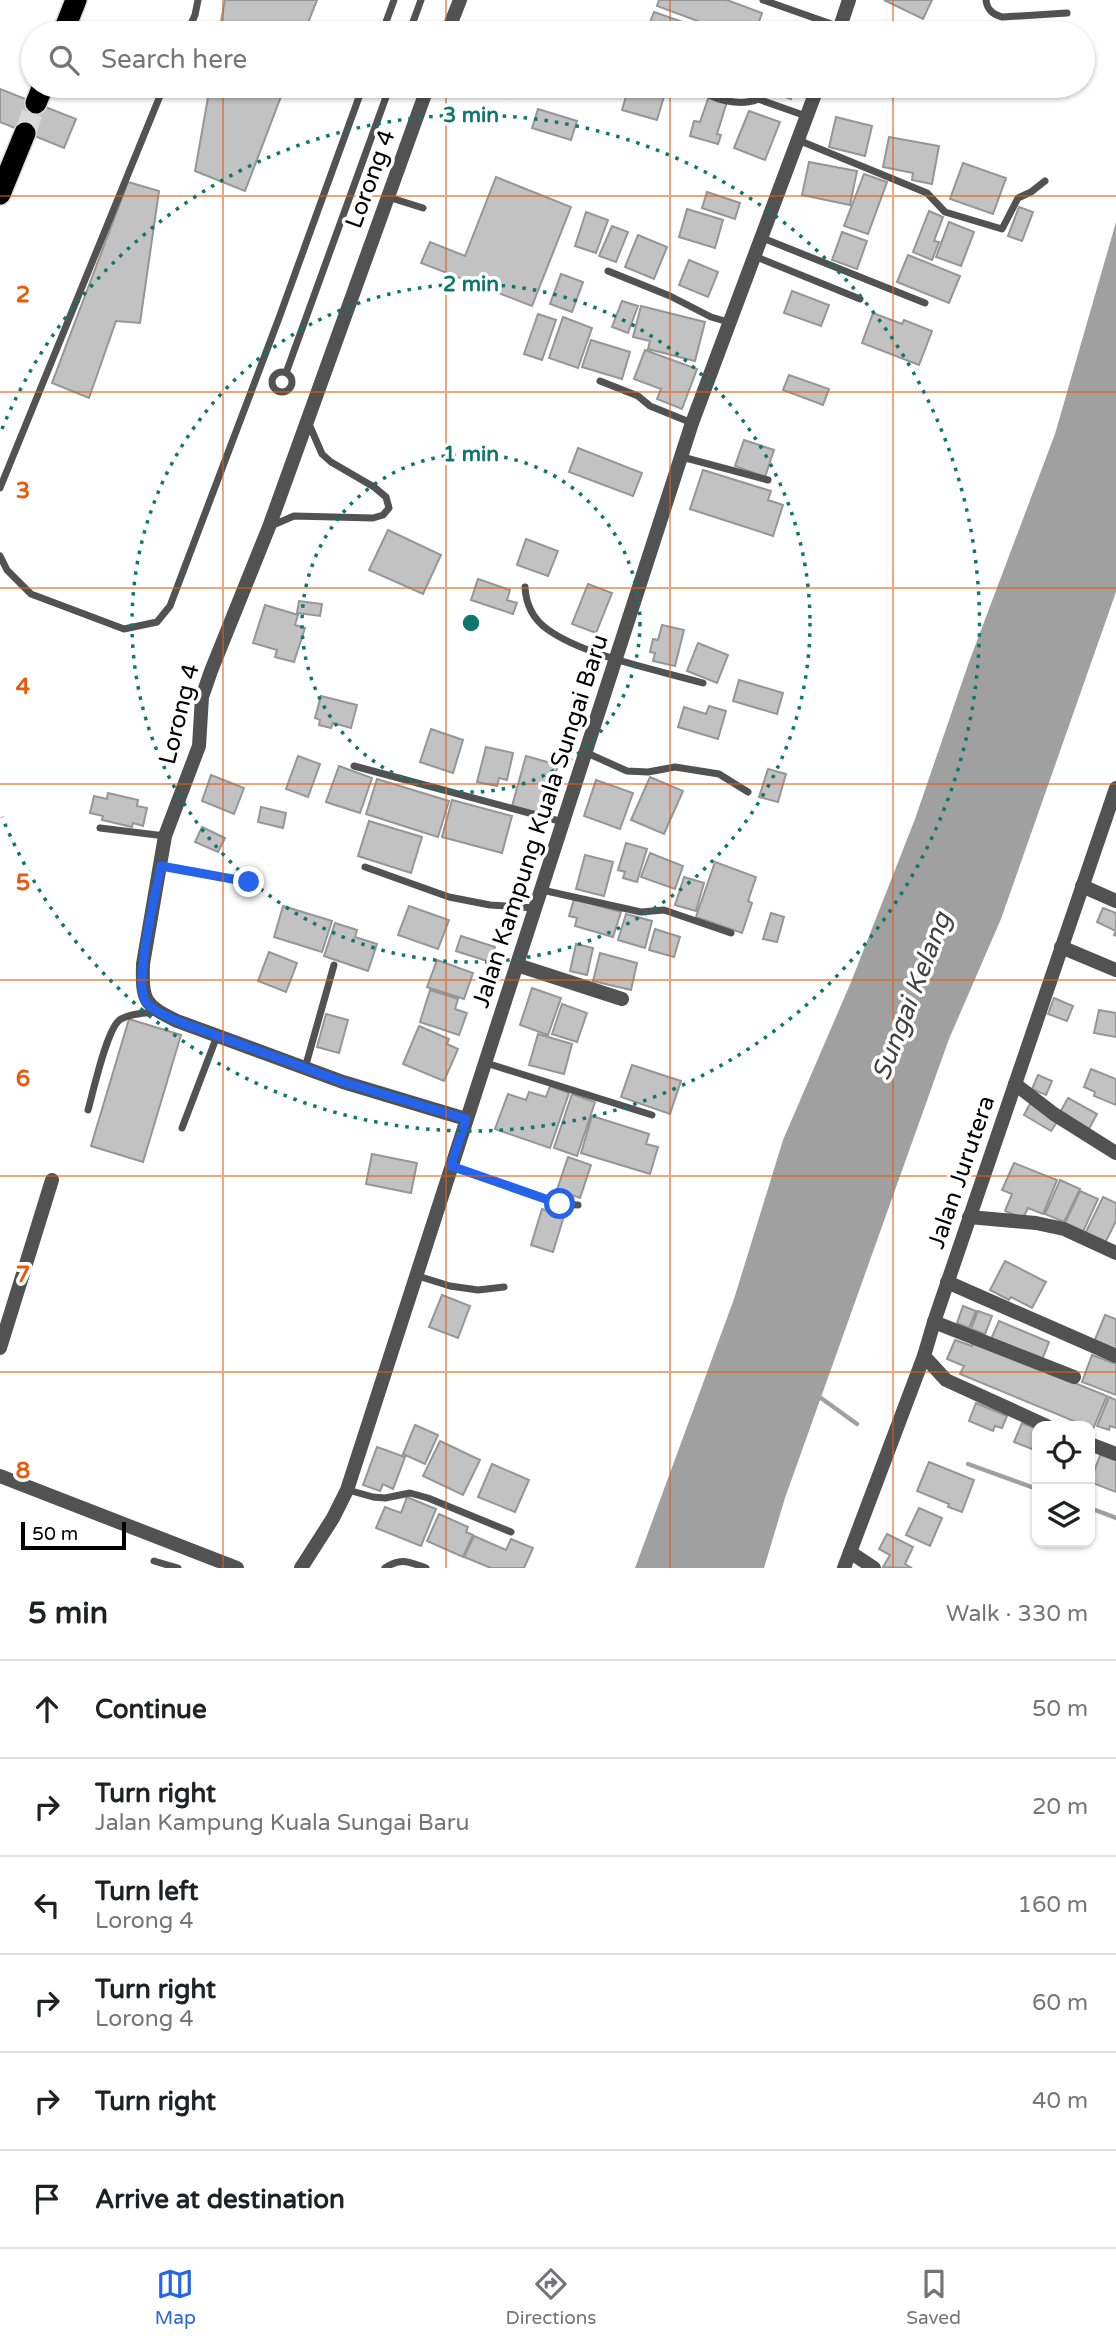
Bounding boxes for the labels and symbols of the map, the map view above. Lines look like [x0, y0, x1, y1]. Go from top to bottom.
text: 3 min [443, 103, 499, 128]
street label: Lorong 4 [339, 126, 402, 232]
text: 2 min [443, 272, 499, 297]
text: 2 [16, 281, 30, 309]
text: 1 min [443, 442, 499, 467]
text: 3 [16, 477, 30, 505]
centre of rings [459, 611, 483, 635]
street label: Jalan Kampung Kuala Sungai Baru [466, 631, 615, 1011]
street label: Lorong 4 [153, 661, 206, 768]
text: 4 [16, 673, 31, 701]
route end [233, 866, 264, 897]
text: 5 [16, 869, 30, 897]
water label: Sungai Kelang [865, 906, 958, 1084]
text: 6 [16, 1065, 30, 1093]
street label: Jalan Jurutera [922, 1092, 1001, 1252]
route start [544, 1188, 575, 1219]
text: 7 [16, 1261, 30, 1289]
text: 8 [16, 1457, 30, 1485]
scale bar [21, 1519, 126, 1551]

